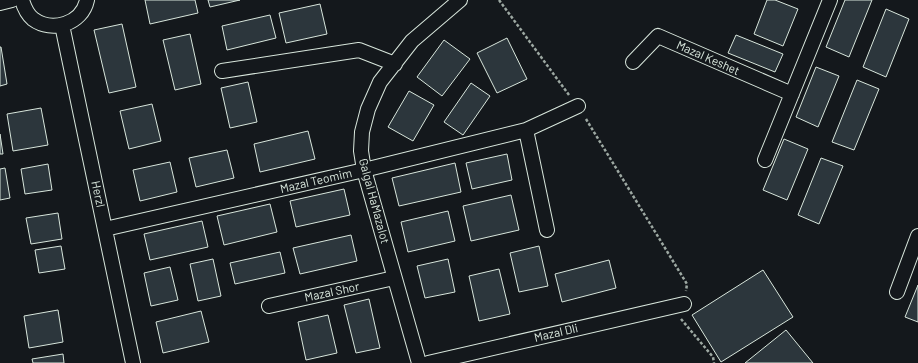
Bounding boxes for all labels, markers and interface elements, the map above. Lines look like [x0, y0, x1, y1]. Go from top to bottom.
street label: Mazal Keshet [675, 37, 742, 77]
street label: Galgal HaMazalot [357, 157, 393, 245]
street label: Mazal Teomim [279, 165, 353, 195]
street label: Herzl [89, 179, 109, 208]
street label: Mazal Shor [303, 278, 361, 304]
street label: Mazal Dli [532, 320, 579, 344]

